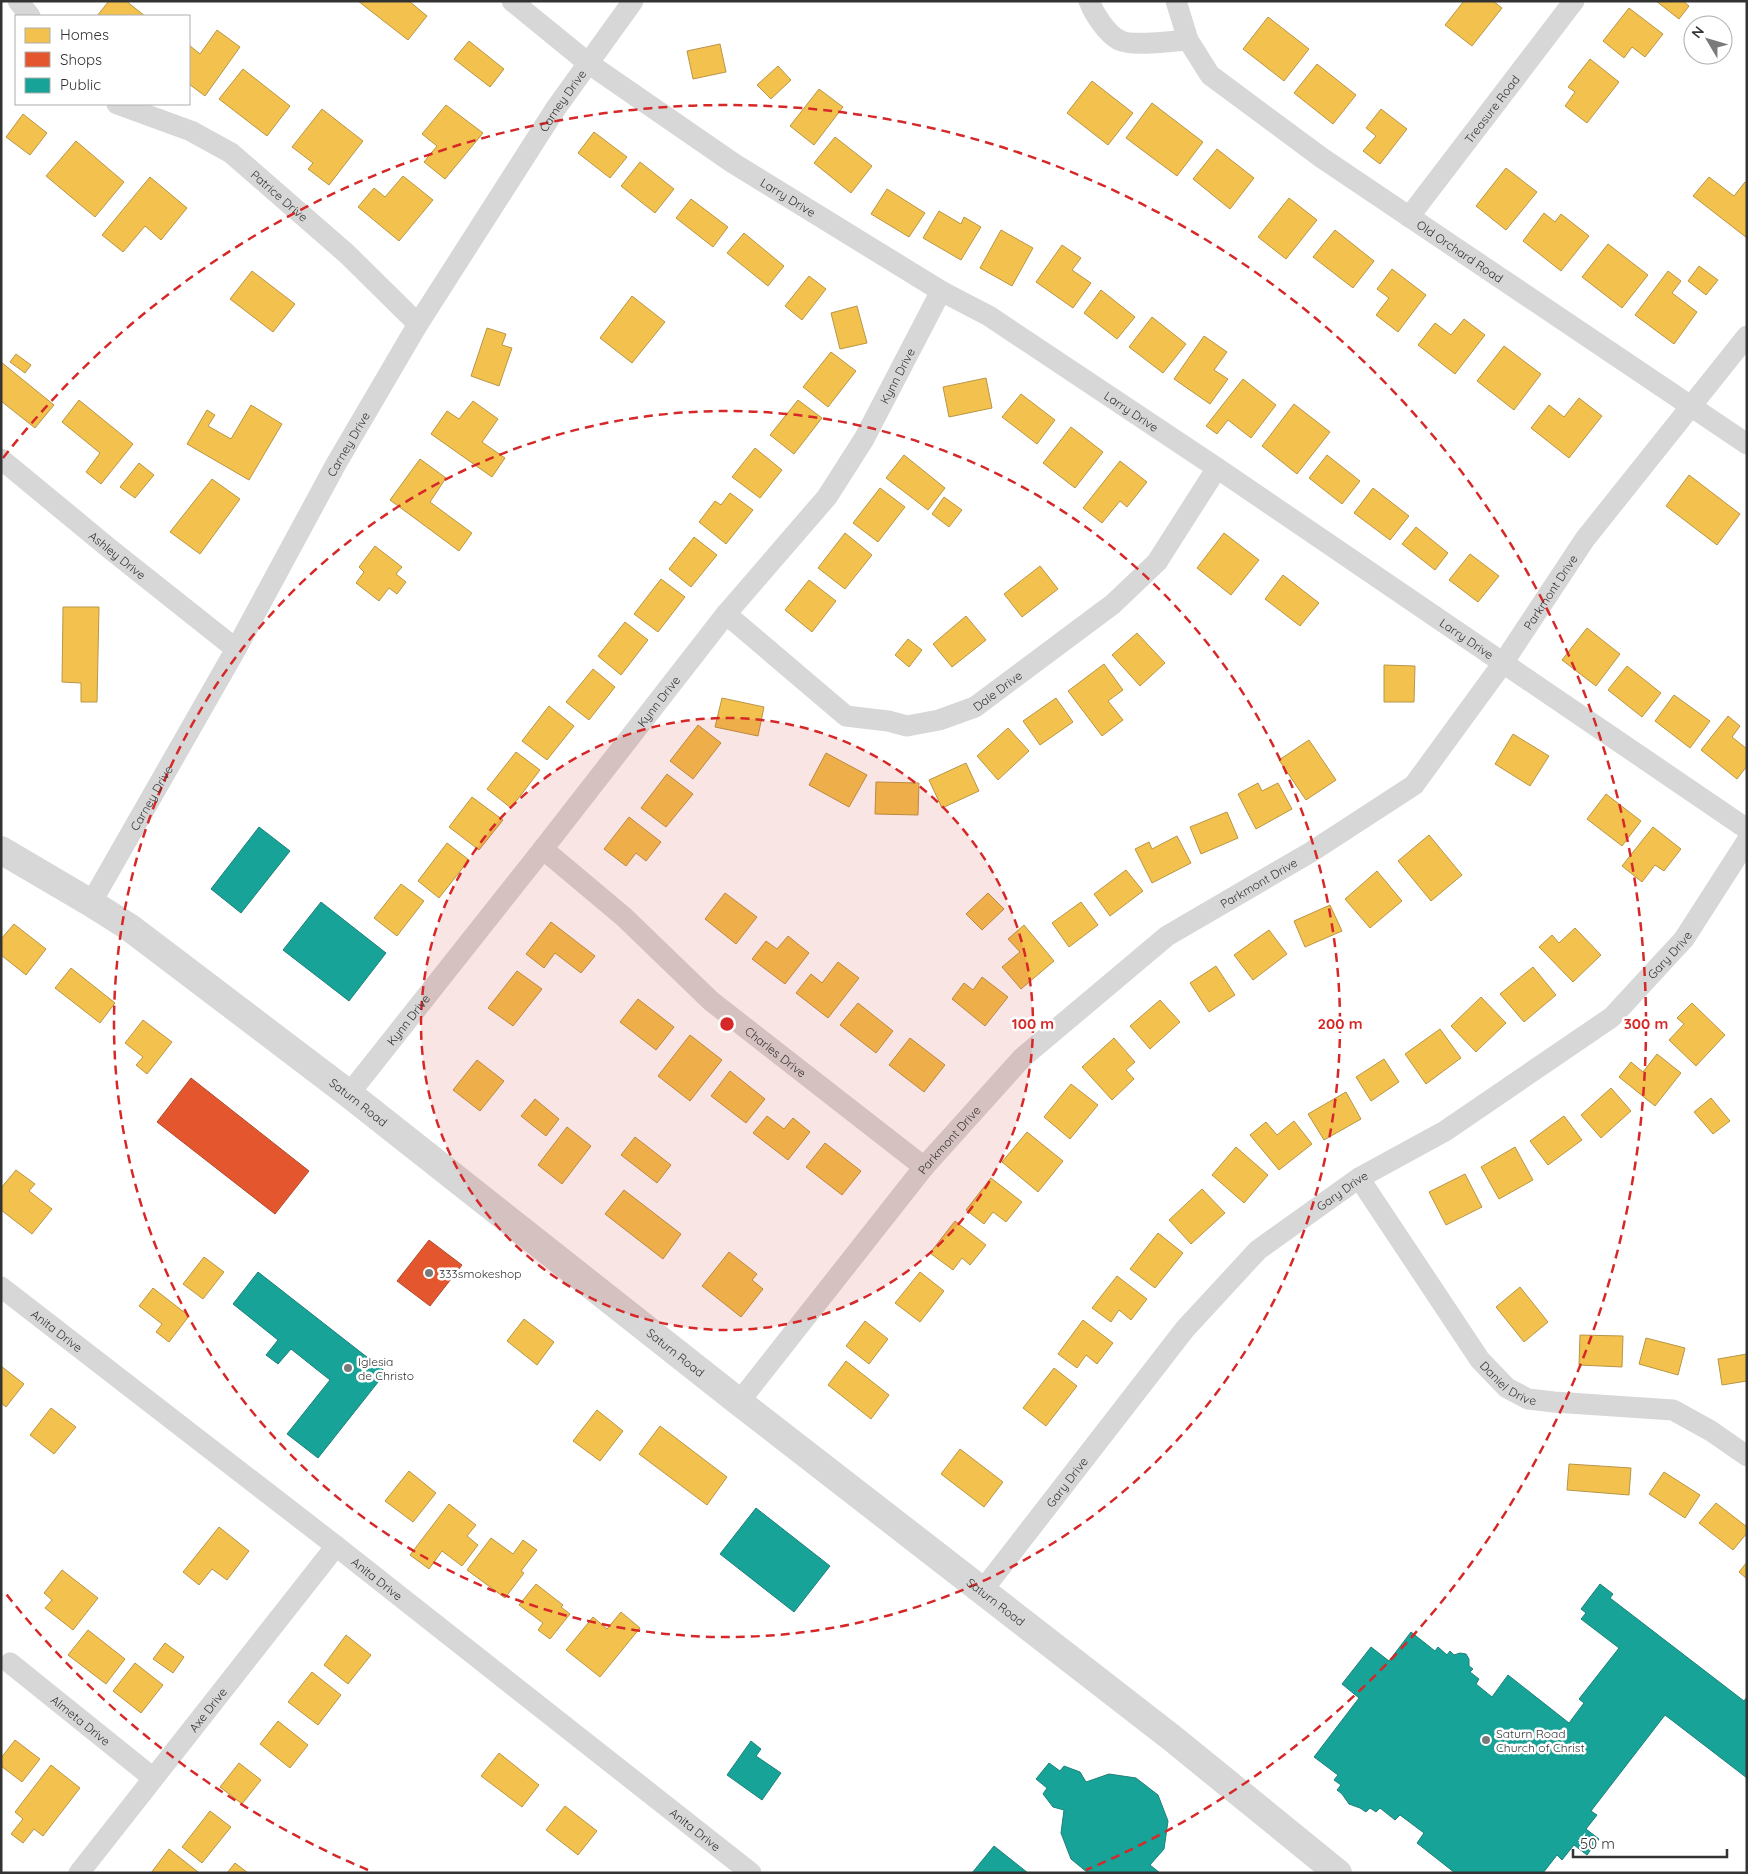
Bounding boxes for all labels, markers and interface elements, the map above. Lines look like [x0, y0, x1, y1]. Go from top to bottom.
legend [15, 15, 190, 105]
north arrow [1683, 15, 1733, 65]
text: N [1687, 22, 1708, 42]
text: Homes [60, 25, 109, 44]
text: Shops [60, 50, 102, 69]
street label: Carney Drive [535, 66, 589, 134]
street label: Treasure Road [1461, 72, 1522, 146]
text: Public [60, 75, 101, 94]
street label: Patrice Drive [248, 166, 312, 224]
street label: Larry Drive [758, 174, 819, 220]
street label: Old Orchard Road [1414, 217, 1506, 285]
street label: Kynn Drive [876, 345, 918, 406]
street label: Larry Drive [1102, 388, 1162, 435]
street label: Carney Drive [323, 409, 373, 479]
street label: Ashley Drive [86, 528, 149, 582]
street label: Parkmont Drive [1520, 551, 1580, 632]
street label: Larry Drive [1437, 615, 1497, 662]
street label: Dale Drive [970, 667, 1025, 714]
street label: Kynn Drive [634, 672, 683, 730]
street label: Carney Drive [127, 763, 176, 833]
street label: Parkmont Drive [1217, 854, 1300, 911]
street label: Gary Drive [1644, 928, 1695, 982]
street label: Kynn Drive [383, 991, 433, 1048]
text: 100 m [1012, 1014, 1054, 1033]
text: 200 m [1318, 1014, 1363, 1033]
text: 300 m [1624, 1014, 1668, 1033]
centre of rings [718, 1015, 736, 1033]
street label: Charles Drive [742, 1023, 810, 1080]
street label: Saturn Road [327, 1074, 391, 1129]
street label: Parkmont Drive [914, 1102, 983, 1177]
street label: Gary Drive [1313, 1167, 1370, 1214]
place label: 333smokeshop [439, 1266, 522, 1281]
marker: 333smokeshop [423, 1267, 435, 1279]
street label: Anita Drive [29, 1306, 86, 1355]
street label: Saturn Road [644, 1325, 708, 1380]
place label: Iglesia de Christo [358, 1354, 414, 1383]
street label: Daniel Drive [1477, 1358, 1537, 1407]
marker: Iglesia de Christo [342, 1362, 354, 1374]
street label: Gary Drive [1042, 1454, 1091, 1510]
street label: Anita Drive [349, 1554, 406, 1603]
street label: Saturn Road [964, 1574, 1028, 1629]
street label: Axe Drive [185, 1684, 230, 1735]
street label: Almeta Drive [48, 1692, 114, 1749]
place label: Saturn Road Church of Christ [1496, 1726, 1585, 1755]
marker: Saturn Road Church of Christ [1480, 1734, 1492, 1746]
street label: Anita Drive [667, 1804, 724, 1854]
scale bar [1573, 1826, 1727, 1858]
text: 50 m [1580, 1834, 1615, 1853]

